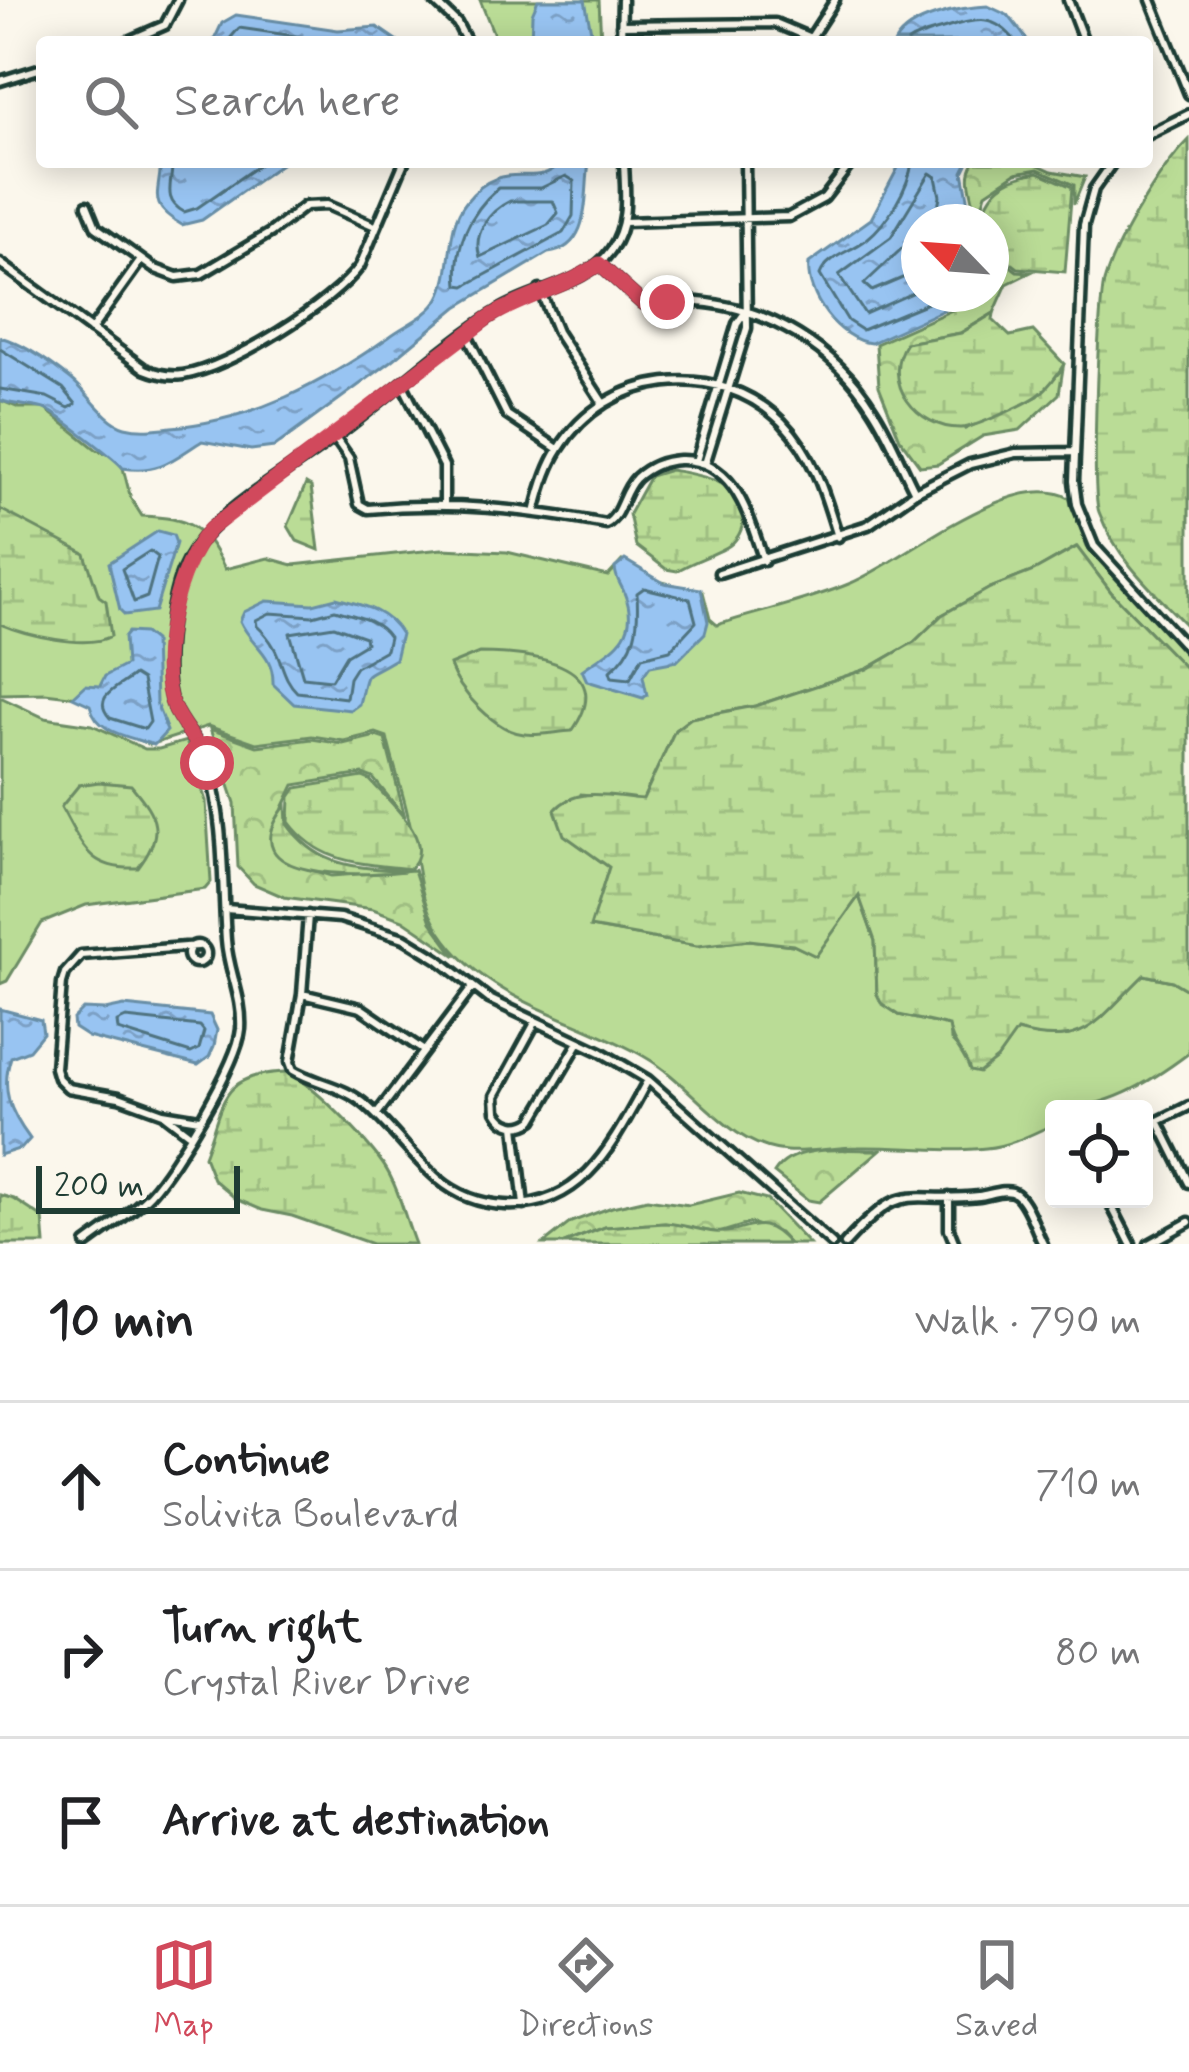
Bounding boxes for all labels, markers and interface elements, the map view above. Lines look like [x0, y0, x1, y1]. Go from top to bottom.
search box [36, 36, 1153, 168]
icon: search [78, 69, 144, 135]
text: Search here [174, 73, 401, 132]
north arrow [901, 204, 1009, 312]
route end [640, 275, 694, 329]
route start [180, 736, 234, 790]
map controls [1045, 1100, 1153, 1208]
button: locate [1045, 1100, 1153, 1208]
scale bar [36, 1160, 240, 1213]
text: 200 m [54, 1165, 144, 1209]
text: 10 min [48, 1289, 195, 1355]
text: Walk · 790 m [915, 1297, 1141, 1348]
text: Continue [162, 1431, 330, 1490]
icon: ahead [48, 1453, 114, 1519]
text: 710 m [1036, 1460, 1141, 1511]
text: Solivita Boulevard [162, 1490, 459, 1541]
text: Turn right [162, 1599, 362, 1658]
icon: right [48, 1621, 114, 1687]
text: 80 m [1055, 1628, 1141, 1679]
text: Crystal River Drive [162, 1658, 471, 1709]
icon: arrive [48, 1789, 114, 1855]
text: Arrive at destination [162, 1792, 550, 1851]
tab: Map [151, 1932, 217, 2048]
tab: Directions [518, 1932, 654, 2048]
tab: Saved [955, 1932, 1038, 2048]

